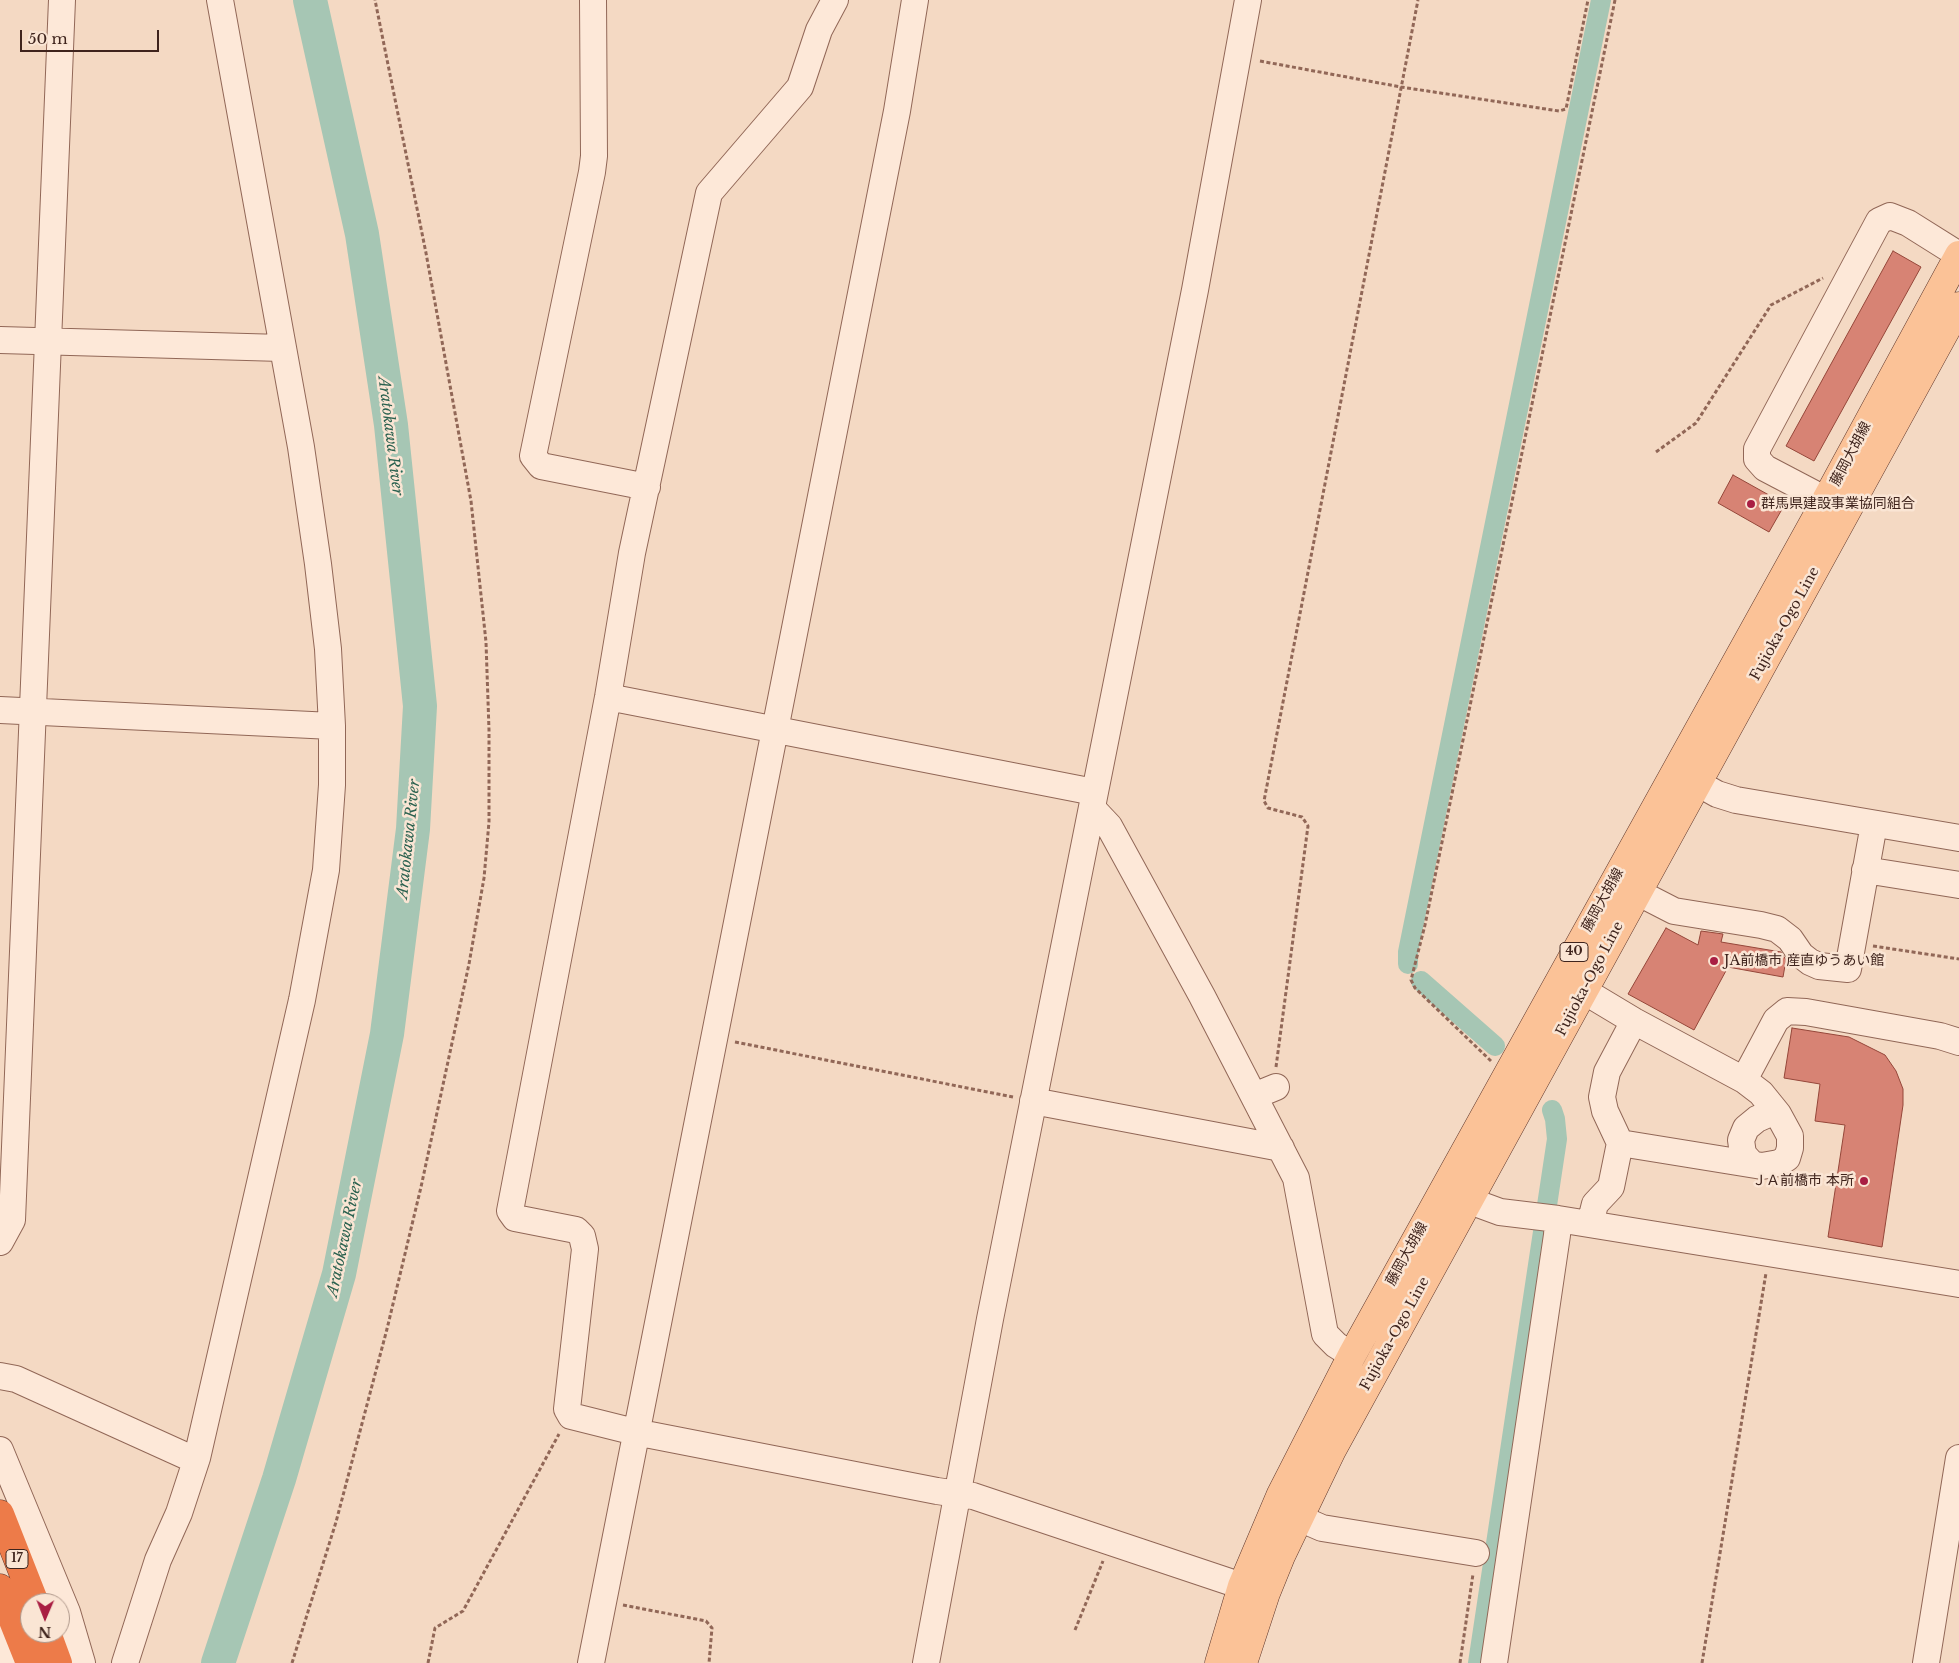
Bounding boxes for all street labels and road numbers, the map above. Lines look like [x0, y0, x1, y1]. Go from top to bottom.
street label: 藤岡大胡線 [1827, 419, 1875, 489]
street label: Fujioka-Ogo Line [1747, 564, 1823, 684]
street label: 藤岡大胡線 [1579, 865, 1627, 935]
street label: Fujioka-Ogo Line [1553, 919, 1627, 1039]
road number: 40 [1560, 942, 1588, 962]
street label: 藤岡大胡線 [1383, 1219, 1431, 1289]
street label: Fujioka-Ogo Line [1357, 1274, 1433, 1394]
road number: 17 [6, 1550, 28, 1568]

